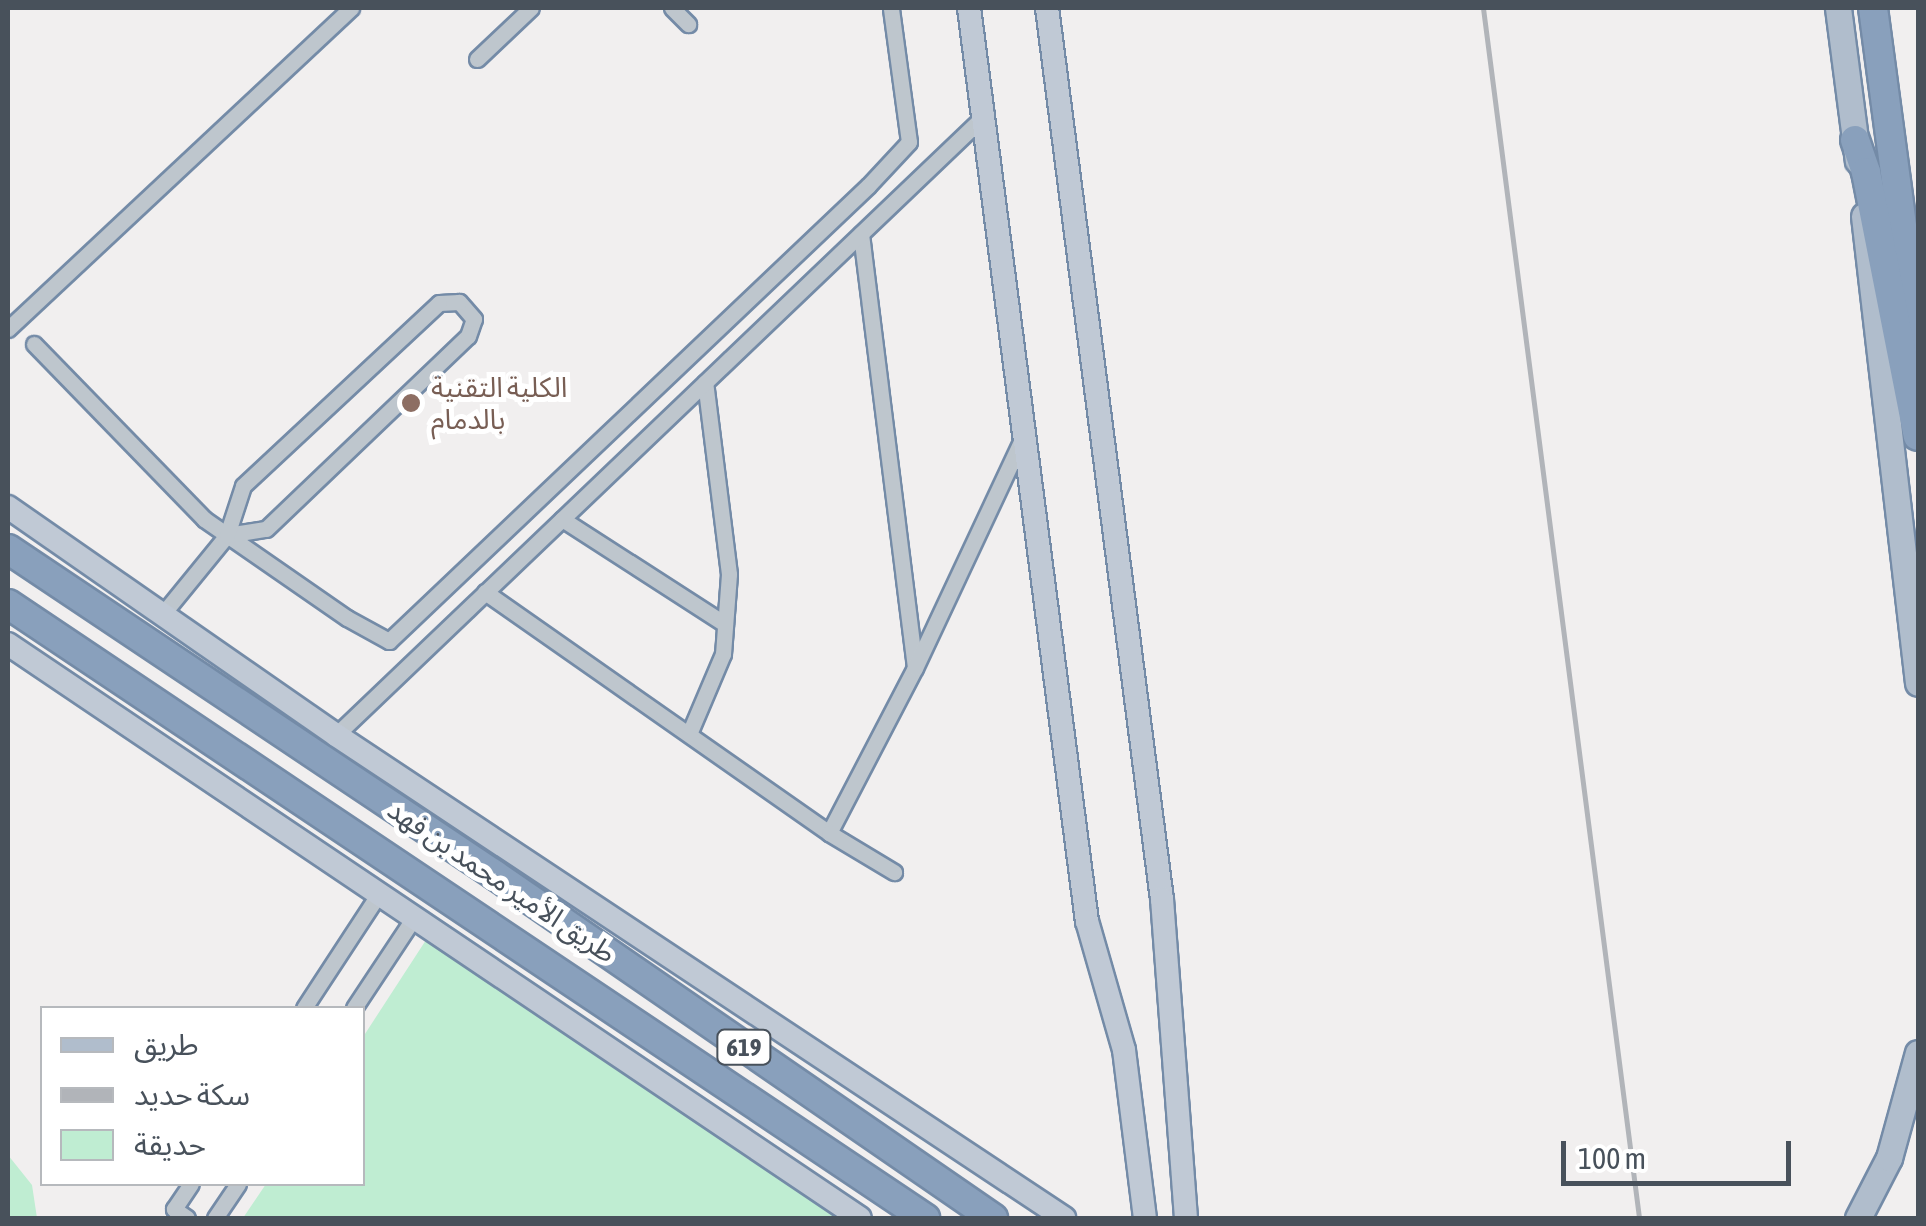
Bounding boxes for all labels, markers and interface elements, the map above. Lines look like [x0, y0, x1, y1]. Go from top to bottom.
place label: الكلية التقنية بالدمام [431, 370, 567, 436]
marker: الكلية التقنية بالدمام [400, 392, 422, 414]
street label: طريق الأمير محمد بن فهد [382, 792, 622, 970]
legend [40, 1006, 365, 1186]
text: طريق [134, 1027, 199, 1061]
road number: 619 [714, 1027, 774, 1067]
text: سكة حديد [134, 1077, 250, 1111]
scale bar [1566, 1121, 1796, 1183]
text: حديقة [134, 1127, 206, 1161]
text: 100 m [1578, 1141, 1646, 1175]

